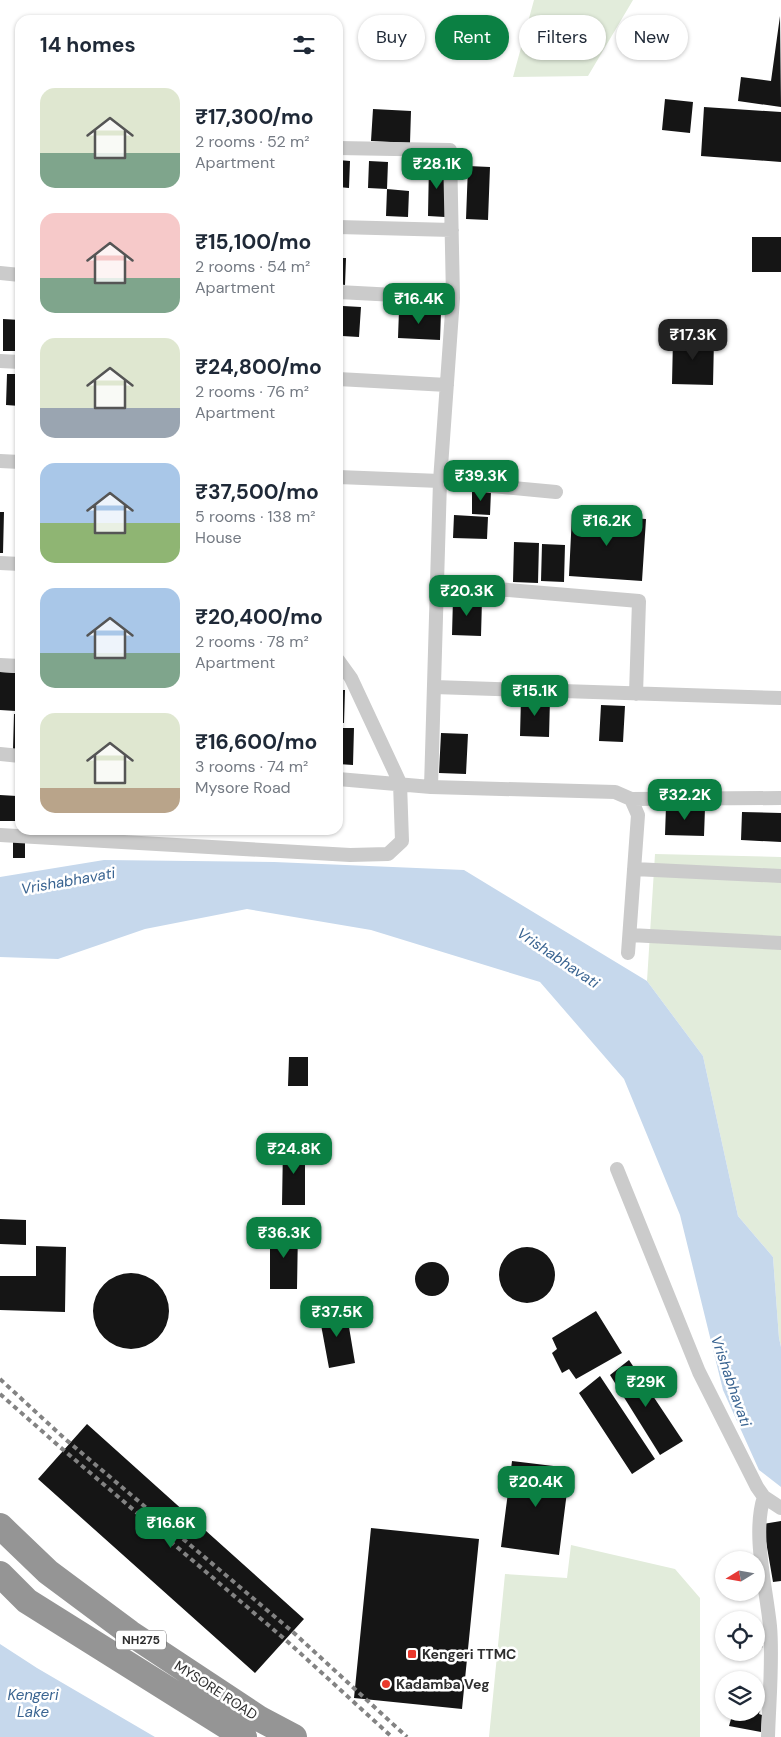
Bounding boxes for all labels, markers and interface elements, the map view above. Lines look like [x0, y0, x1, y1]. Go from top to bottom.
chip: Buy [358, 15, 425, 60]
chip: Rent [435, 15, 509, 60]
chip: Filters [519, 15, 606, 60]
chip: New [616, 15, 688, 60]
text: 14 homes [40, 31, 136, 59]
icon: filters [290, 31, 318, 59]
text: ₹17,300/mo [195, 103, 313, 131]
icon: home [80, 108, 140, 168]
text: 2 rooms · 52 m² [195, 131, 310, 152]
pin: ₹28.1K [396, 148, 478, 190]
text: Apartment [195, 152, 275, 173]
text: ₹28.1K [413, 153, 461, 174]
text: ₹15,100/mo [195, 228, 311, 256]
icon: home [80, 233, 140, 293]
text: 2 rooms · 54 m² [195, 256, 310, 277]
text: Apartment [195, 277, 275, 298]
pin: ₹16.4K [378, 282, 460, 325]
text: ₹16.4K [394, 288, 444, 309]
pin: ₹17.3K [652, 318, 734, 361]
text: ₹17.3K [669, 324, 717, 345]
text: ₹24,800/mo [195, 353, 322, 381]
icon: home [80, 358, 140, 418]
text: 2 rooms · 76 m² [195, 381, 309, 402]
text: Apartment [195, 402, 275, 423]
pin: ₹39.3K [440, 460, 522, 502]
text: ₹39.3K [455, 465, 507, 486]
text: ₹37,500/mo [195, 478, 319, 506]
icon: home [80, 483, 140, 543]
pin: ₹16.2K [566, 504, 648, 547]
text: 5 rooms · 138 m² [195, 506, 316, 527]
text: ₹16.2K [583, 510, 631, 531]
text: House [195, 527, 242, 548]
pin: ₹20.3K [426, 574, 508, 617]
text: ₹20.3K [440, 580, 494, 601]
text: ₹20,400/mo [195, 603, 323, 631]
icon: home [80, 608, 140, 668]
text: 2 rooms · 78 m² [195, 631, 309, 652]
text: Apartment [195, 652, 275, 673]
pin: ₹15.1K [494, 674, 576, 717]
text: ₹15.1K [512, 680, 558, 701]
text: ₹16,600/mo [195, 728, 317, 756]
icon: home [80, 733, 140, 793]
text: 3 rooms · 74 m² [195, 756, 308, 777]
text: Mysore Road [195, 777, 291, 798]
pin: ₹32.2K [644, 778, 726, 821]
text: ₹32.2K [659, 784, 711, 805]
water label: Vrishabhavati [19, 863, 117, 899]
water label: Vrishabhavati [513, 923, 603, 993]
pin: ₹24.8K [253, 1132, 335, 1175]
text: ₹24.8K [267, 1138, 321, 1159]
pin: ₹36.3K [243, 1216, 325, 1259]
text: ₹36.3K [257, 1222, 311, 1243]
pin: ₹37.5K [296, 1296, 378, 1338]
text: ₹37.5K [311, 1301, 363, 1322]
water label: Vrishabhavati [706, 1333, 756, 1430]
pin: ₹29K [616, 1366, 676, 1408]
text: ₹29K [626, 1371, 666, 1392]
pin: ₹20.4K [495, 1466, 577, 1508]
text: ₹20.4K [509, 1471, 563, 1492]
pin: ₹16.6K [130, 1506, 212, 1549]
text: ₹16.6K [146, 1512, 196, 1533]
north arrow [715, 1551, 765, 1601]
map controls [715, 1551, 765, 1721]
button: locate [715, 1611, 765, 1661]
road number: NH275 [116, 1630, 166, 1650]
place label: Kengeri TTMC [422, 1645, 516, 1663]
marker: Kengeri TTMC [406, 1648, 418, 1660]
street label: MYSORE ROAD [171, 1656, 261, 1724]
button: layers [715, 1671, 765, 1721]
place label: Kadamba Veg [396, 1675, 490, 1693]
marker: Kadamba Veg [380, 1678, 392, 1690]
water label: Kengeri Lake [7, 1685, 59, 1722]

